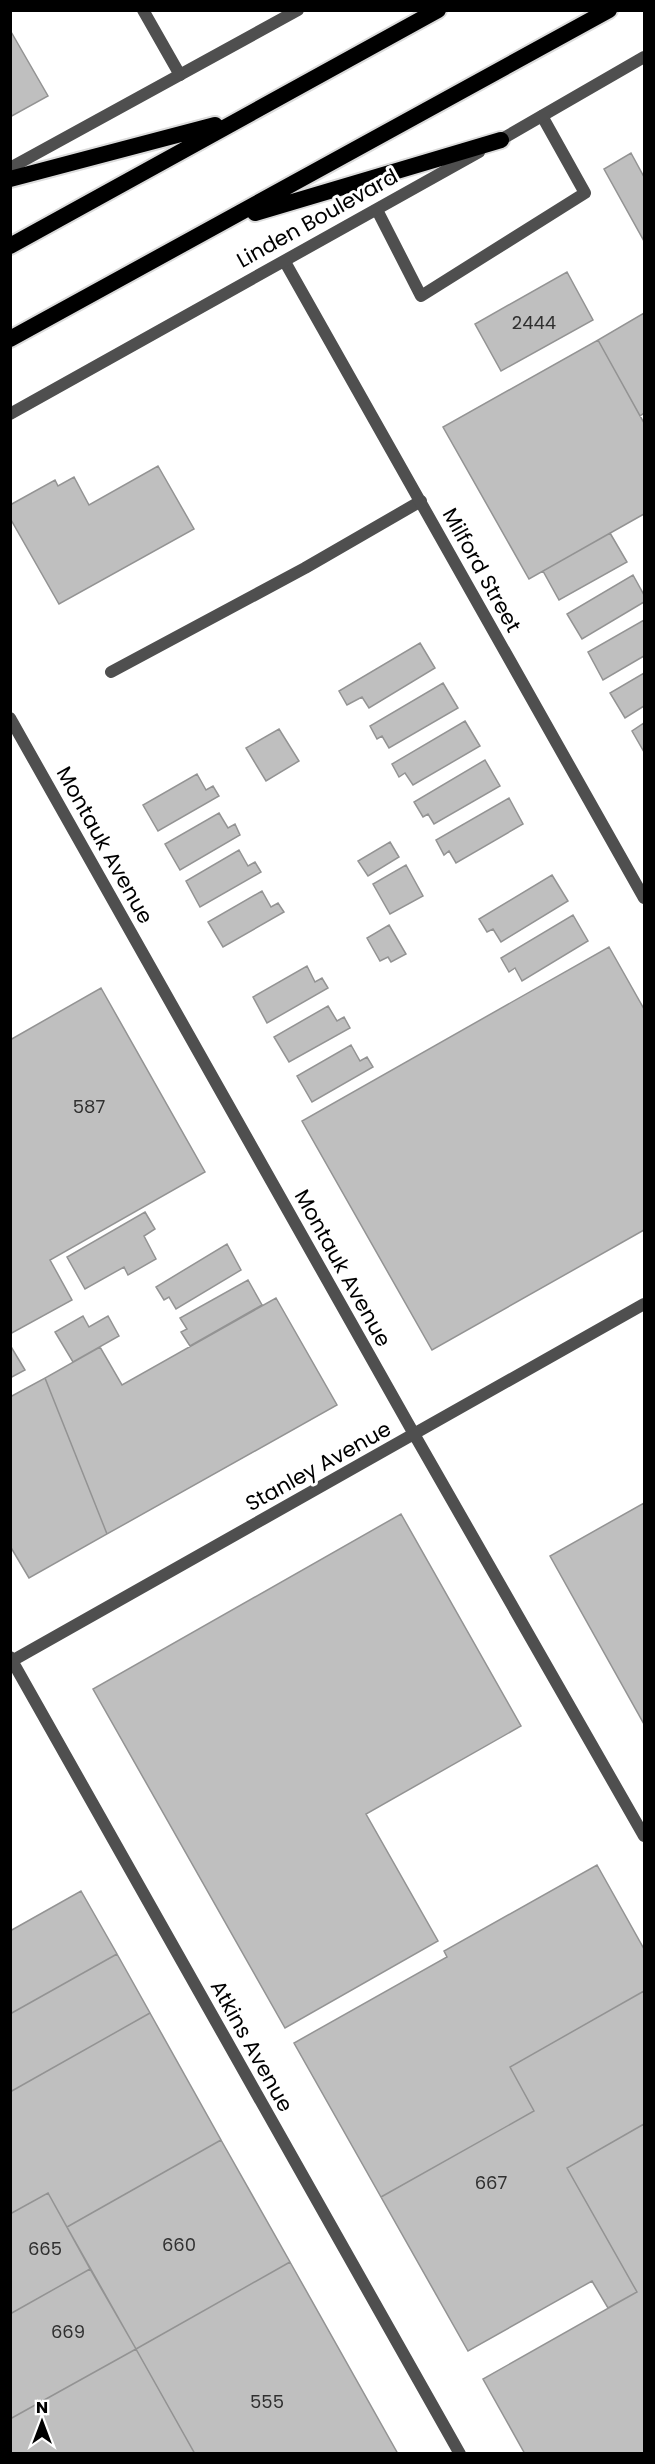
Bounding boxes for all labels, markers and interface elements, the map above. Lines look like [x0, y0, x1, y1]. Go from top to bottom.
street label: Linden Boulevard [231, 162, 403, 274]
house number: 2444 [512, 310, 556, 335]
street label: Milford Street [436, 503, 528, 637]
street label: Montauk Avenue [50, 761, 160, 929]
house number: 587 [73, 1094, 105, 1119]
street label: Montauk Avenue [288, 1184, 398, 1352]
street label: Stanley Avenue [240, 1414, 396, 1518]
street label: Atkins Avenue [204, 1975, 300, 2117]
house number: 667 [475, 2170, 508, 2195]
house number: 660 [162, 2232, 196, 2257]
house number: 665 [28, 2236, 62, 2261]
house number: 669 [51, 2319, 85, 2344]
house number: 555 [250, 2389, 284, 2414]
north arrow [12, 2392, 72, 2452]
text: N [36, 2396, 48, 2419]

